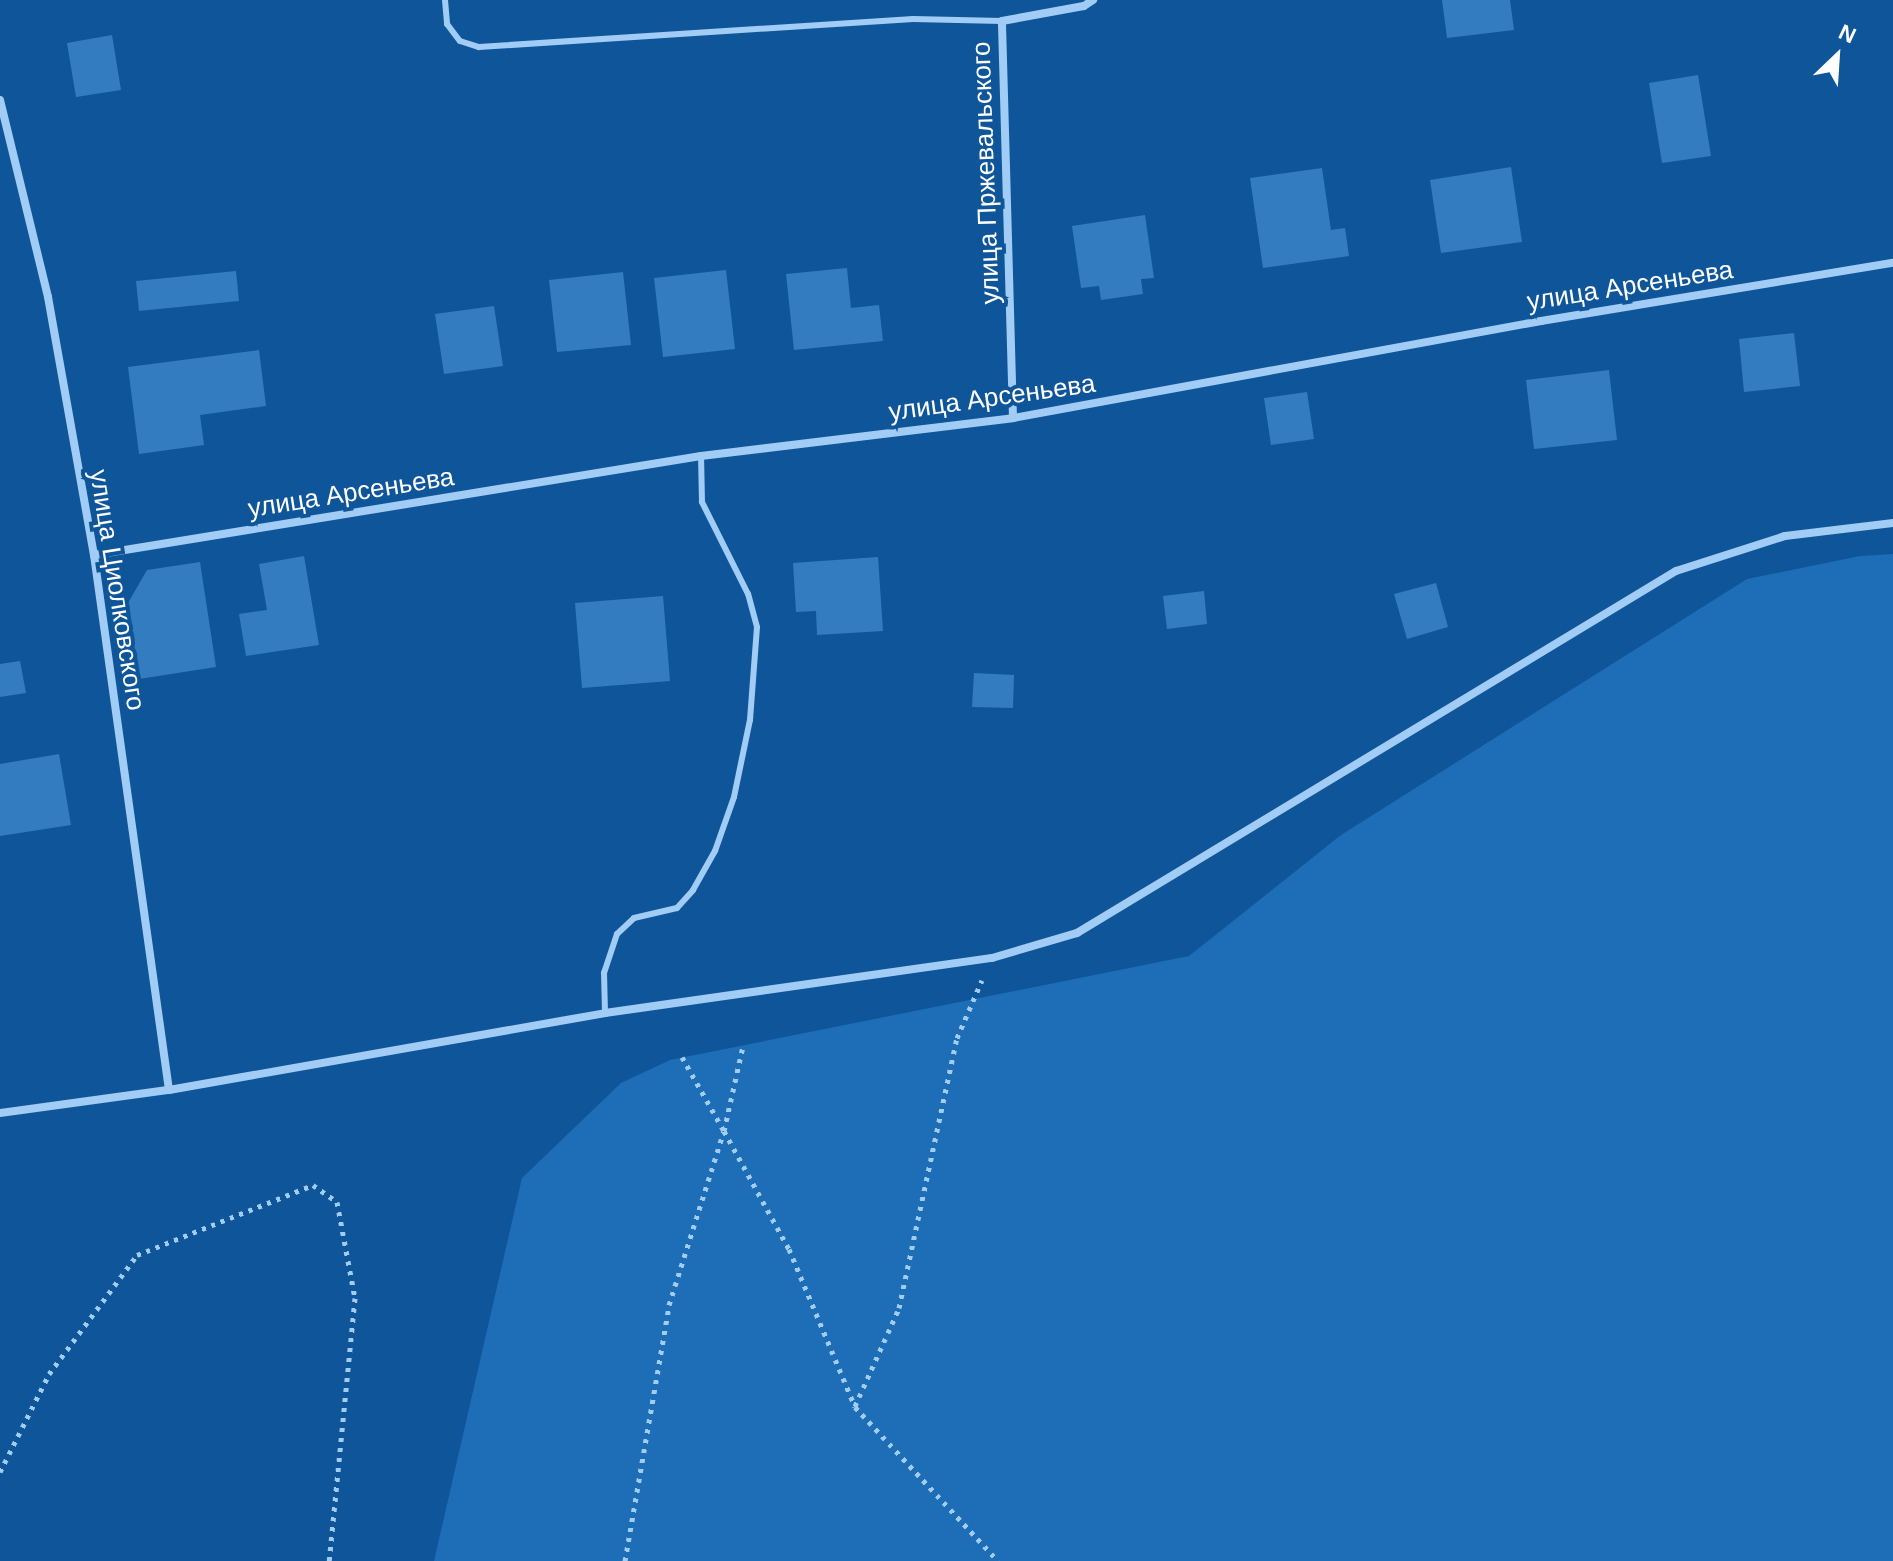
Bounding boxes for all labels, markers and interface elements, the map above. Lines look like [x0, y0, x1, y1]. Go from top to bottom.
north arrow [1797, 16, 1877, 96]
text: N [1835, 19, 1860, 48]
street label: улица Пржевальского [966, 41, 1006, 305]
street label: улица Арсеньева [1525, 254, 1735, 318]
street label: улица Арсеньева [887, 368, 1097, 428]
street label: улица Арсеньева [246, 461, 456, 525]
street label: улица Циолковского [83, 467, 151, 713]

